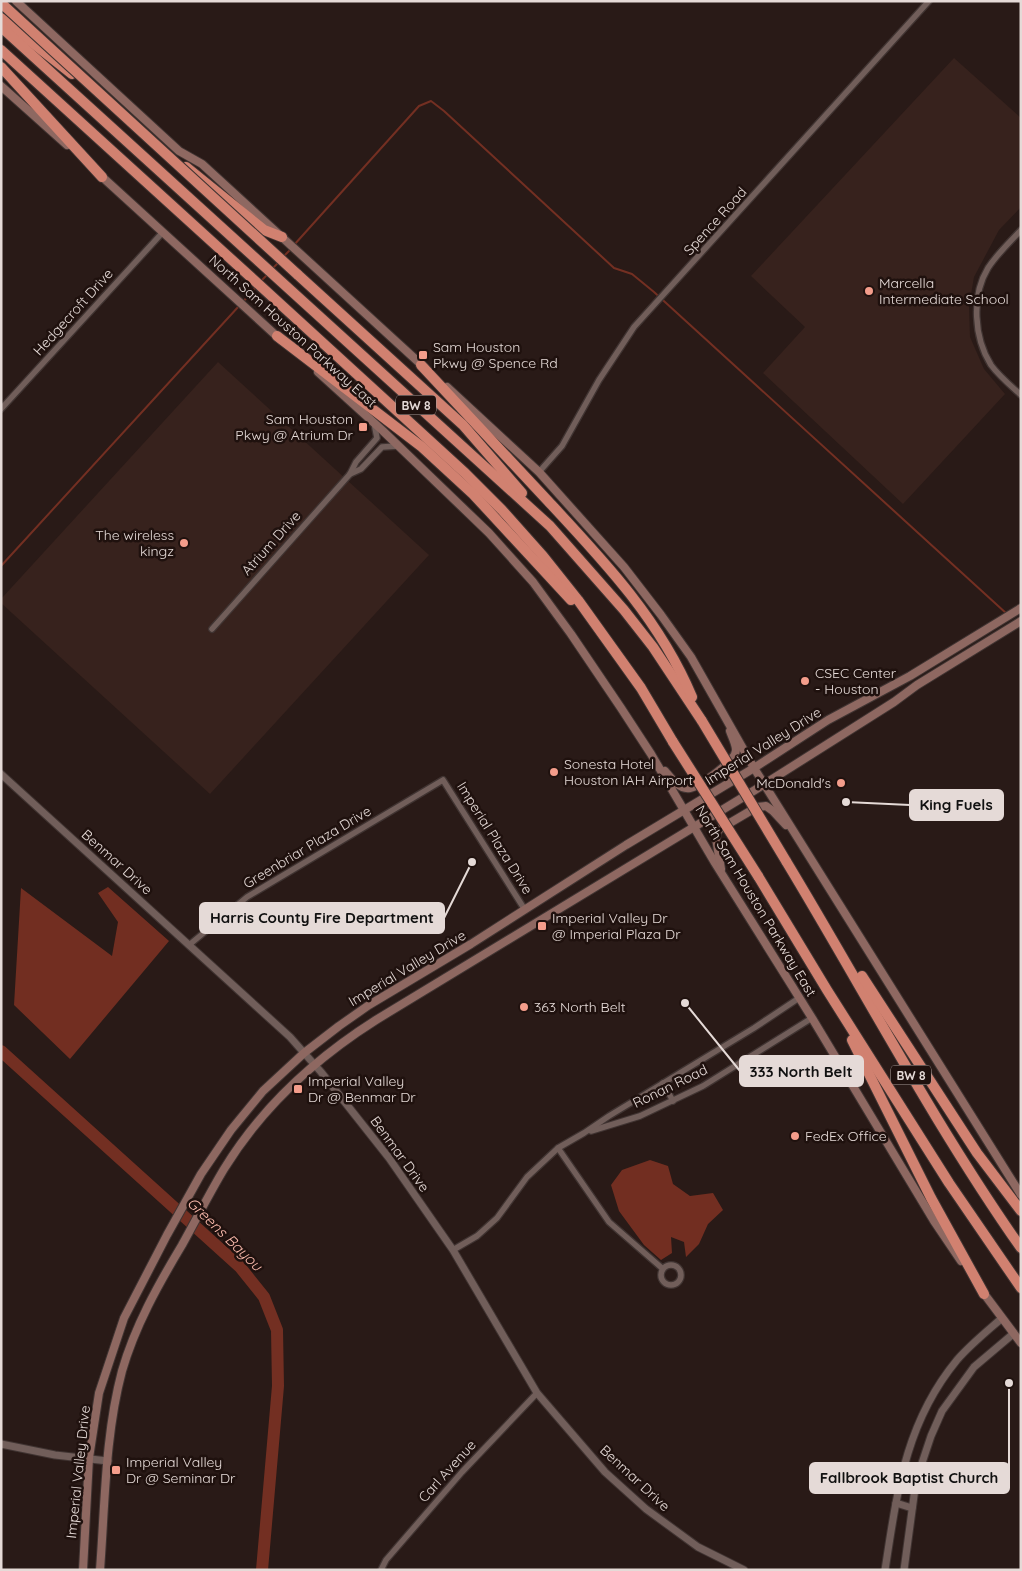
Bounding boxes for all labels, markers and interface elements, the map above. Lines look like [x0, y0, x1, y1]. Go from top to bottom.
street label: Spence Road [680, 183, 750, 259]
street label: North Sam Houston Parkway East [205, 251, 381, 411]
street label: Hedgecroft Drive [29, 265, 117, 359]
place label: Marcella Intermediate School [879, 274, 1009, 308]
marker: Marcella Intermediate School [863, 285, 875, 297]
place label: Sam Houston Pkwy @ Spence Rd [433, 338, 558, 372]
marker: Sam Houston Pkwy @ Spence Rd [417, 349, 429, 361]
road number: BW 8 [396, 396, 436, 414]
place label: Sam Houston Pkwy @ Atrium Dr [235, 410, 354, 444]
marker: Sam Houston Pkwy @ Atrium Dr [357, 421, 369, 433]
street label: Atrium Drive [237, 507, 305, 579]
place label: The wireless kingz [95, 526, 174, 560]
marker: The wireless kingz [178, 537, 190, 549]
place label: CSEC Center - Houston [815, 664, 897, 698]
marker: CSEC Center - Houston [799, 675, 811, 687]
street label: Imperial Valley Drive [701, 703, 825, 789]
place label: Sonesta Hotel Houston IAH Airport [564, 755, 693, 789]
marker: Sonesta Hotel Houston IAH Airport [548, 766, 560, 778]
place label: McDonald's [756, 774, 831, 792]
marker: McDonald's [835, 777, 847, 789]
street label: Imperial Plaza Drive [453, 778, 537, 898]
callout: King Fuels [910, 790, 1003, 820]
text: King Fuels [919, 795, 993, 814]
street label: Greenbriar Plaza Drive [240, 802, 374, 892]
street label: North Sam Houston Parkway East [692, 802, 820, 1000]
street label: Benmar Drive [78, 825, 156, 899]
callout: Harris County Fire Department [200, 903, 444, 933]
text: Harris County Fire Department [210, 908, 434, 927]
place label: Imperial Valley Dr @ Imperial Plaza Dr [552, 909, 681, 943]
marker: Imperial Valley Dr @ Imperial Plaza Dr [536, 920, 548, 932]
street label: Imperial Valley Drive [345, 926, 469, 1010]
place label: 363 North Belt [534, 998, 626, 1016]
marker: 363 North Belt [518, 1001, 530, 1013]
callout: 333 North Belt [740, 1056, 863, 1086]
street label: Ronan Road [630, 1060, 710, 1112]
text: 333 North Belt [749, 1062, 853, 1081]
road number: BW 8 [891, 1066, 931, 1084]
place label: Imperial Valley Dr @ Benmar Dr [308, 1072, 416, 1106]
marker: Imperial Valley Dr @ Benmar Dr [292, 1083, 304, 1095]
street label: Benmar Drive [366, 1113, 434, 1195]
place label: FedEx Office [805, 1127, 887, 1145]
marker: FedEx Office [789, 1130, 801, 1142]
water label: Greens Bayou [183, 1193, 268, 1276]
street label: Imperial Valley Drive [62, 1404, 94, 1539]
street label: Carl Avenue [414, 1436, 480, 1506]
street label: Benmar Drive [596, 1441, 674, 1515]
place label: Imperial Valley Dr @ Seminar Dr [126, 1453, 236, 1487]
callout: Fallbrook Baptist Church [810, 1463, 1009, 1493]
marker: Imperial Valley Dr @ Seminar Dr [110, 1464, 122, 1476]
text: Fallbrook Baptist Church [820, 1468, 998, 1487]

